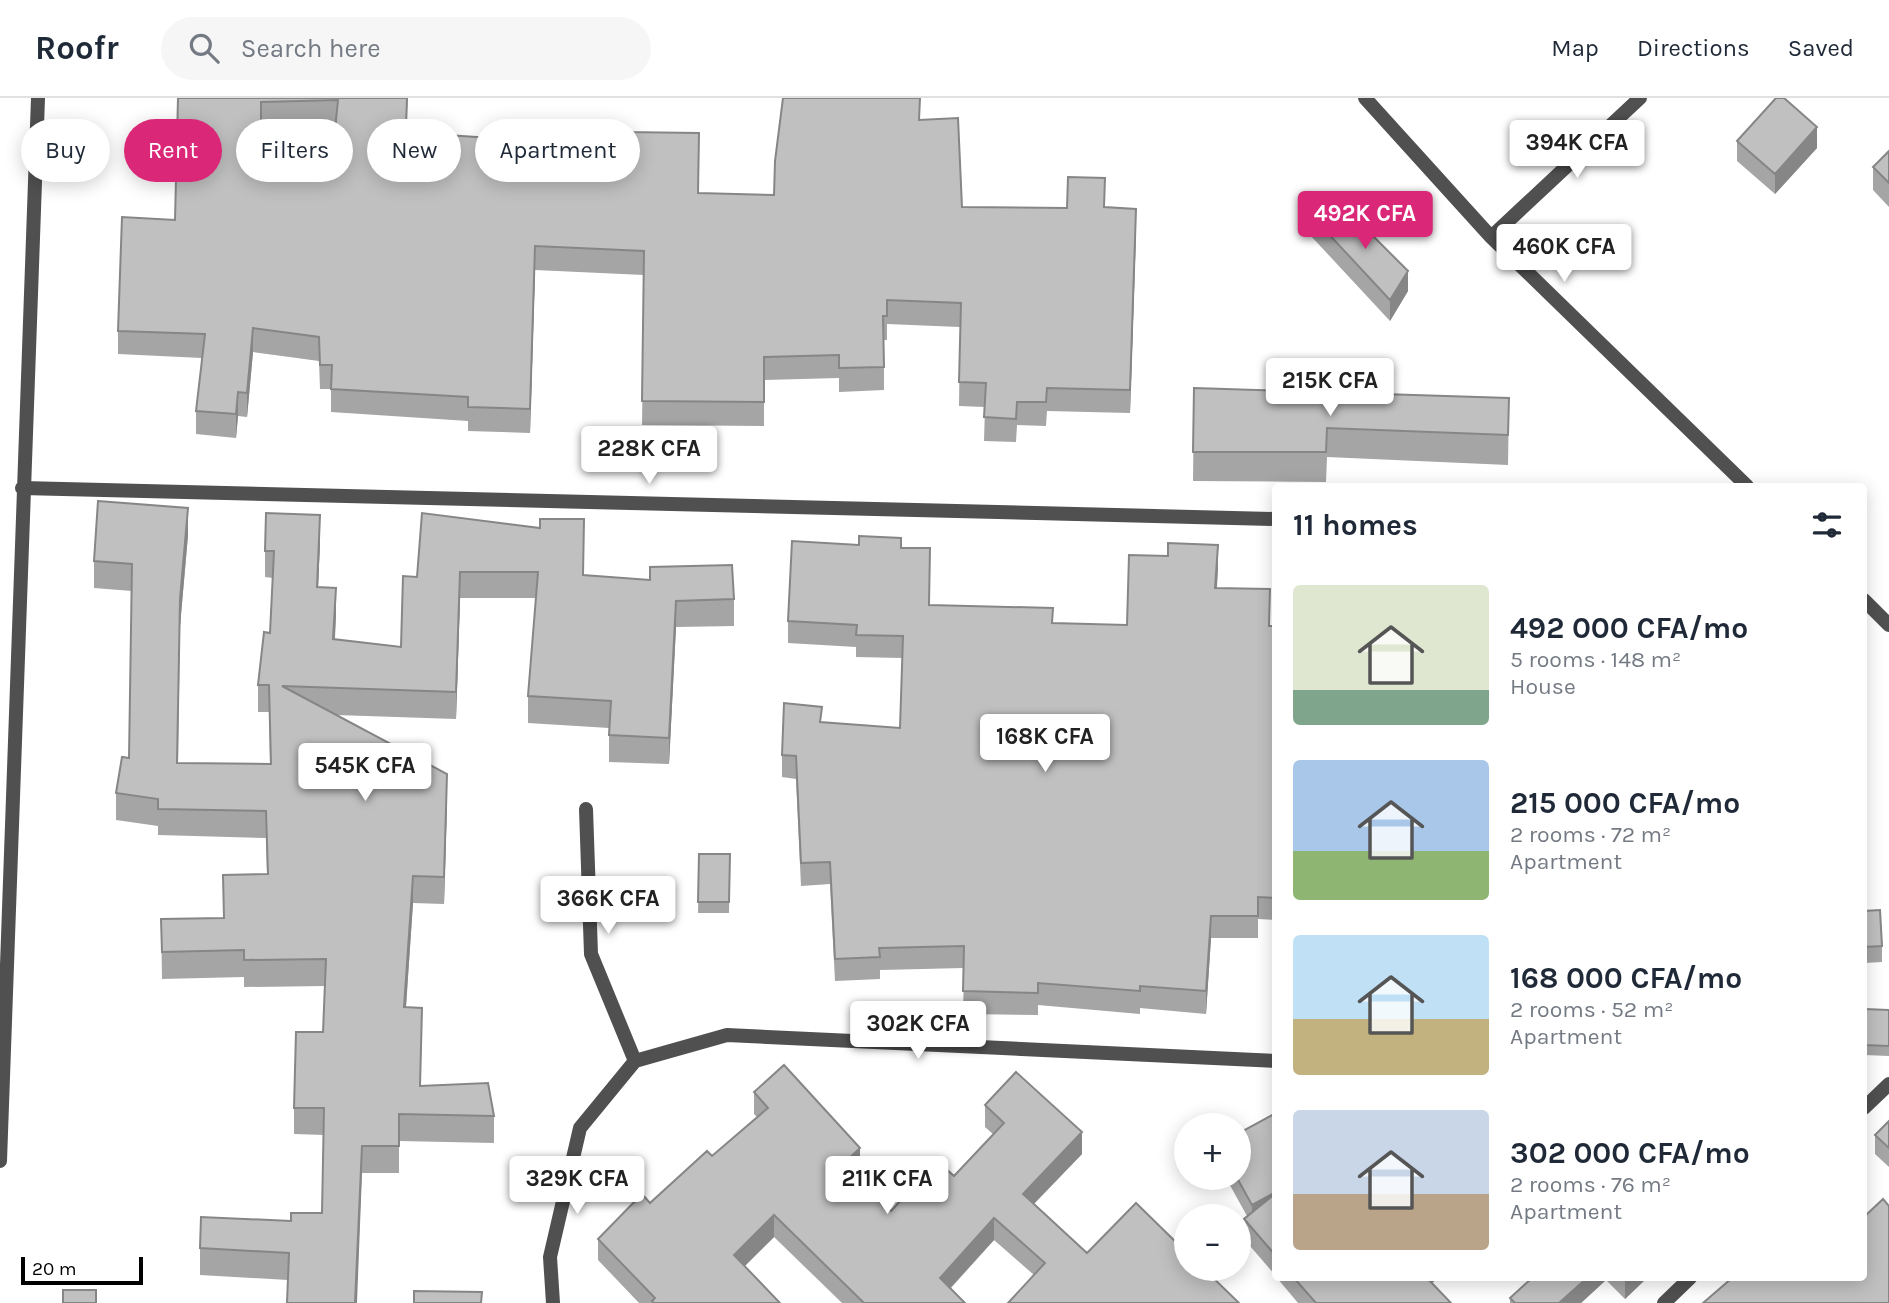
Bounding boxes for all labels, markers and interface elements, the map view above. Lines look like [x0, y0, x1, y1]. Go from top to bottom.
search box [161, 17, 651, 80]
text: Roofr [35, 29, 119, 67]
icon: search [185, 29, 223, 67]
text: Search here [241, 33, 381, 64]
text: Map [1551, 34, 1599, 62]
text: Directions [1637, 34, 1750, 62]
text: Saved [1788, 34, 1854, 62]
chip: Buy [21, 119, 110, 182]
chip: Rent [124, 119, 222, 182]
chip: Filters [236, 119, 353, 182]
chip: New [367, 119, 461, 182]
chip: Apartment [475, 119, 640, 182]
pin: 394K CFA [1505, 120, 1649, 180]
text: 394K CFA [1526, 129, 1628, 156]
pin: 492K CFA [1293, 192, 1437, 251]
text: 492K CFA [1314, 200, 1416, 227]
pin: 460K CFA [1492, 225, 1636, 284]
text: 460K CFA [1512, 233, 1616, 260]
pin: 215K CFA [1258, 358, 1402, 418]
text: 215K CFA [1282, 367, 1378, 394]
pin: 228K CFA [577, 426, 721, 486]
text: 228K CFA [597, 435, 701, 462]
icon: filters [1808, 506, 1846, 544]
text: 11 homes [1293, 507, 1418, 543]
text: 492 000 CFA/mo [1510, 610, 1748, 646]
icon: home [1349, 613, 1433, 697]
text: 5 rooms · 148 m² [1510, 646, 1681, 673]
text: House [1510, 673, 1576, 700]
pin: 168K CFA [973, 714, 1117, 774]
text: 168K CFA [996, 723, 1094, 750]
pin: 545K CFA [293, 744, 437, 803]
text: 545K CFA [314, 752, 416, 779]
text: 215 000 CFA/mo [1510, 785, 1740, 821]
icon: home [1349, 788, 1433, 872]
text: 2 rooms · 72 m² [1510, 821, 1671, 848]
text: Apartment [1510, 848, 1622, 875]
pin: 366K CFA [536, 876, 680, 936]
text: 366K CFA [556, 885, 660, 912]
text: 168 000 CFA/mo [1510, 960, 1742, 996]
icon: home [1349, 963, 1433, 1047]
text: 2 rooms · 52 m² [1510, 996, 1673, 1023]
pin: 302K CFA [846, 1002, 990, 1061]
text: 302K CFA [866, 1010, 970, 1037]
text: Apartment [1510, 1023, 1622, 1050]
map controls [1174, 1113, 1251, 1281]
button: + [1174, 1113, 1251, 1190]
text: 302 000 CFA/mo [1510, 1135, 1750, 1171]
icon: home [1349, 1138, 1433, 1222]
pin: 329K CFA [505, 1156, 649, 1216]
pin: 211K CFA [815, 1156, 959, 1216]
text: 329K CFA [525, 1165, 629, 1192]
text: 211K CFA [841, 1165, 933, 1192]
text: 2 rooms · 76 m² [1510, 1171, 1671, 1198]
text: Apartment [1510, 1198, 1622, 1225]
button: − [1174, 1204, 1251, 1281]
scale bar [21, 1254, 144, 1286]
text: 20 m [32, 1258, 77, 1280]

